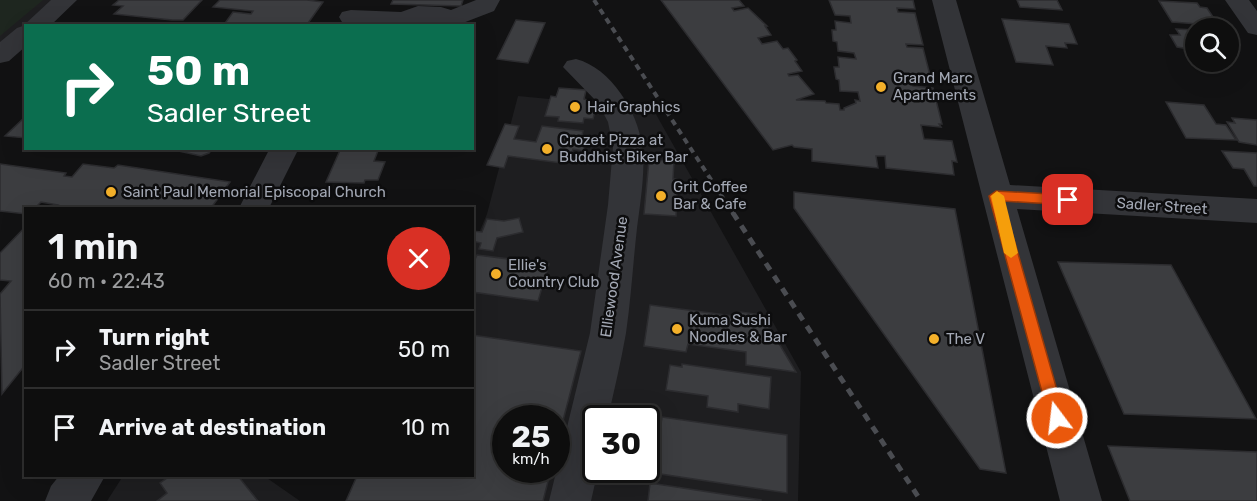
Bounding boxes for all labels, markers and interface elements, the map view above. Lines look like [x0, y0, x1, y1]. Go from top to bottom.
map controls [1185, 18, 1239, 72]
button: search [1185, 18, 1239, 72]
text: 50 m [147, 46, 250, 96]
icon: right [48, 48, 126, 126]
place label: Grand Marc Apartments [893, 69, 976, 104]
marker: Grand Marc Apartments [874, 80, 888, 94]
text: Sadler Street [147, 97, 311, 129]
place label: Hair Graphics [587, 98, 681, 116]
marker: Hair Graphics [568, 100, 582, 114]
place label: Crozet Pizza at Buddhist Biker Bar [559, 131, 689, 166]
marker: Crozet Pizza at Buddhist Biker Bar [540, 142, 554, 156]
pin [1042, 174, 1093, 225]
place label: Grit Coffee Bar & Cafe [673, 178, 748, 213]
place label: Saint Paul Memorial Episcopal Church [123, 183, 386, 201]
icon: arrive [1051, 183, 1084, 216]
marker: Saint Paul Memorial Episcopal Church [104, 185, 118, 199]
marker: Grit Coffee Bar & Cafe [654, 189, 668, 203]
street label: Sadler Street [1116, 194, 1208, 218]
street label: Elliewood Avenue [597, 215, 631, 339]
text: 1 min [48, 225, 139, 268]
button: close [387, 227, 450, 290]
place label: Ellie's Country Club [508, 256, 599, 291]
marker: Ellie's Country Club [489, 267, 503, 281]
text: 60 m · 22:43 [48, 269, 165, 293]
place label: Kuma Sushi Noodles & Bar [689, 311, 787, 346]
marker: Kuma Sushi Noodles & Bar [670, 322, 684, 336]
text: Turn right [99, 324, 209, 351]
place label: The V [946, 330, 985, 348]
marker: The V [927, 332, 941, 346]
icon: right [48, 333, 81, 366]
text: 50 m [398, 336, 450, 363]
text: Sadler Street [99, 351, 220, 375]
position arrow [1025, 386, 1089, 450]
speed limit sign: 30 [582, 405, 660, 483]
icon: arrive [48, 411, 81, 444]
text: Arrive at destination [99, 414, 326, 441]
text: 10 m [402, 414, 450, 441]
text: 25 [512, 419, 550, 455]
text: km/h [512, 450, 550, 468]

